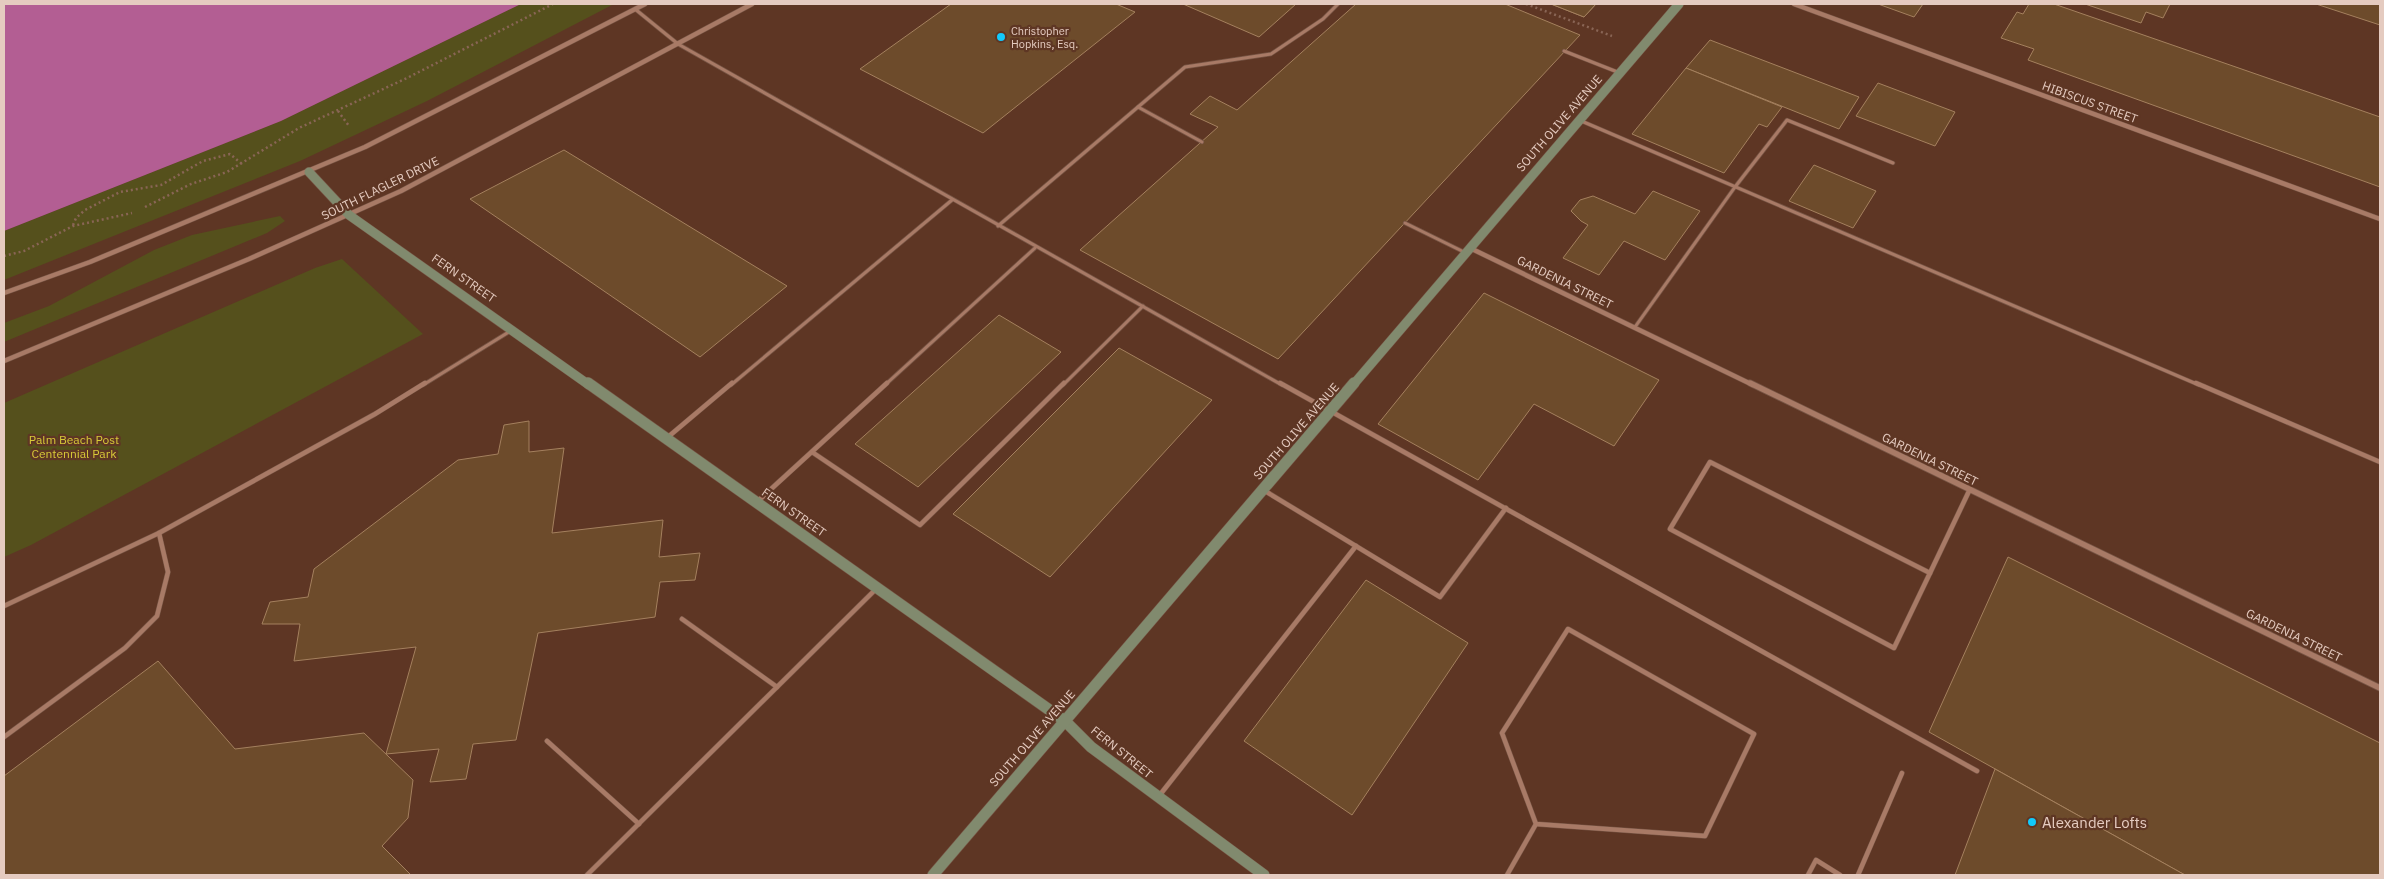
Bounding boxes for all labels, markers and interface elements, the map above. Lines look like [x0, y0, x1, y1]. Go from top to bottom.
place label: Christopher Hopkins, Esq. [1011, 24, 1078, 51]
marker: Christopher Hopkins, Esq. [995, 31, 1007, 43]
street label: SOUTH OLIVE AVENUE [1513, 72, 1605, 174]
street label: HIBISCUS STREET [2040, 78, 2140, 126]
street label: SOUTH FLAGLER DRIVE [319, 153, 441, 223]
street label: FERN STREET [429, 250, 499, 306]
street label: GARDENIA STREET [1515, 252, 1615, 312]
street label: SOUTH OLIVE AVENUE [1250, 380, 1342, 482]
street label: GARDENIA STREET [1880, 429, 1980, 489]
park label: Palm Beach Post Centennial Park [29, 432, 119, 461]
street label: FERN STREET [759, 484, 829, 540]
street label: GARDENIA STREET [2244, 605, 2344, 665]
street label: SOUTH OLIVE AVENUE [986, 687, 1078, 789]
street label: FERN STREET [1088, 723, 1156, 781]
place label: Alexander Lofts [2042, 813, 2147, 832]
marker: Alexander Lofts [2026, 816, 2038, 828]

